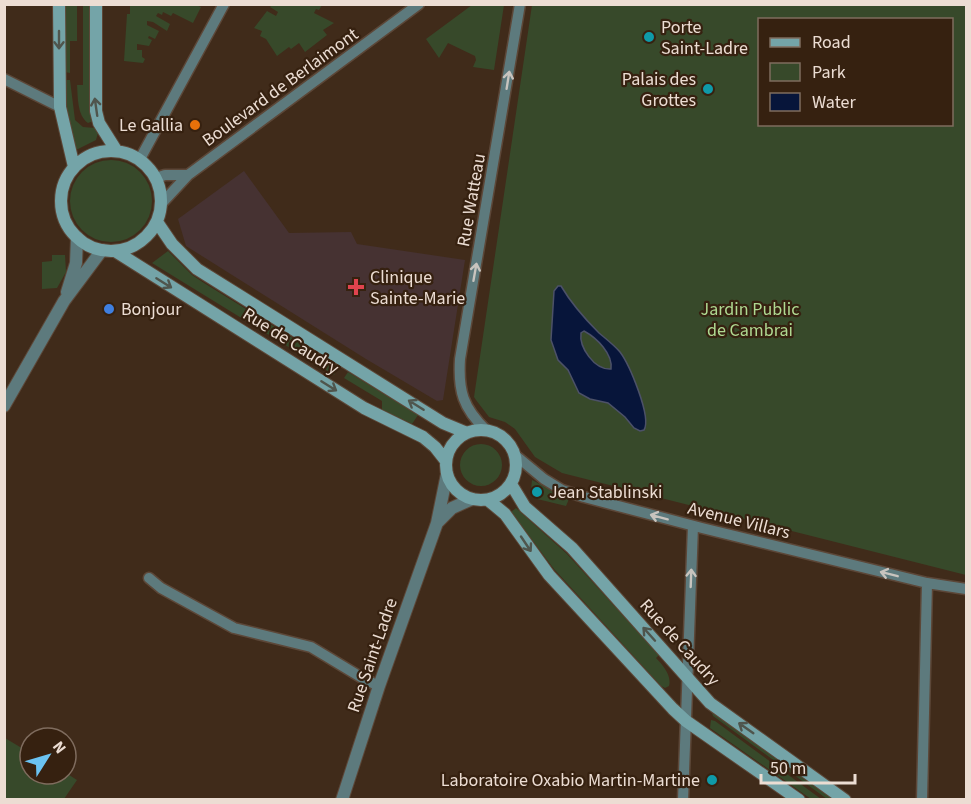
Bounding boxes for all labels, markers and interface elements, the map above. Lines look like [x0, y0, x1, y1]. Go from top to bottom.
place label: Porte Saint-Ladre [661, 15, 748, 61]
legend [758, 18, 953, 126]
street label: Boulevard de Berlaimont [197, 22, 363, 153]
one-way arrow [53, 30, 65, 50]
marker: Porte Saint-Ladre [642, 30, 656, 44]
text: Road [812, 30, 851, 55]
text: Park [812, 60, 846, 85]
place label: Palais des Grottes [622, 67, 696, 113]
one-way arrow [502, 70, 513, 90]
marker: Palais des Grottes [701, 82, 715, 96]
text: Water [812, 90, 856, 115]
one-way arrow [91, 97, 102, 117]
place label: Le Gallia [119, 113, 183, 138]
marker: Le Gallia [188, 118, 202, 132]
street label: Rue Watteau [451, 151, 492, 249]
one-way arrow [470, 263, 481, 282]
place label: Clinique Sainte-Marie [370, 265, 465, 311]
one-way arrow [155, 277, 172, 289]
marker: Clinique Sainte-Marie [347, 278, 365, 296]
place label: Bonjour [121, 297, 182, 322]
park label: Jardin Public de Cambrai [701, 297, 799, 343]
marker: Bonjour [102, 302, 116, 316]
street label: Rue de Caudry [238, 302, 344, 381]
one-way arrow [320, 381, 337, 393]
one-way arrow [408, 399, 425, 411]
place label: Jean Stablinski [549, 480, 662, 505]
marker: Jean Stablinski [530, 485, 544, 499]
street label: Avenue Villars [685, 496, 793, 545]
one-way arrow [649, 510, 668, 522]
one-way arrow [520, 535, 532, 552]
one-way arrow [879, 567, 898, 579]
one-way arrow [685, 568, 696, 588]
street label: Rue de Caudry [634, 593, 726, 692]
street label: Rue Saint-Ladre [341, 595, 404, 716]
one-way arrow [642, 627, 656, 642]
one-way arrow [739, 722, 755, 734]
north arrow [18, 726, 78, 786]
text: N [47, 737, 71, 758]
scale bar [761, 747, 856, 785]
text: 50 m [770, 756, 806, 781]
place label: Laboratoire Oxabio Martin-Martine [441, 768, 700, 793]
marker: Laboratoire Oxabio Martin-Martine [705, 773, 719, 787]

